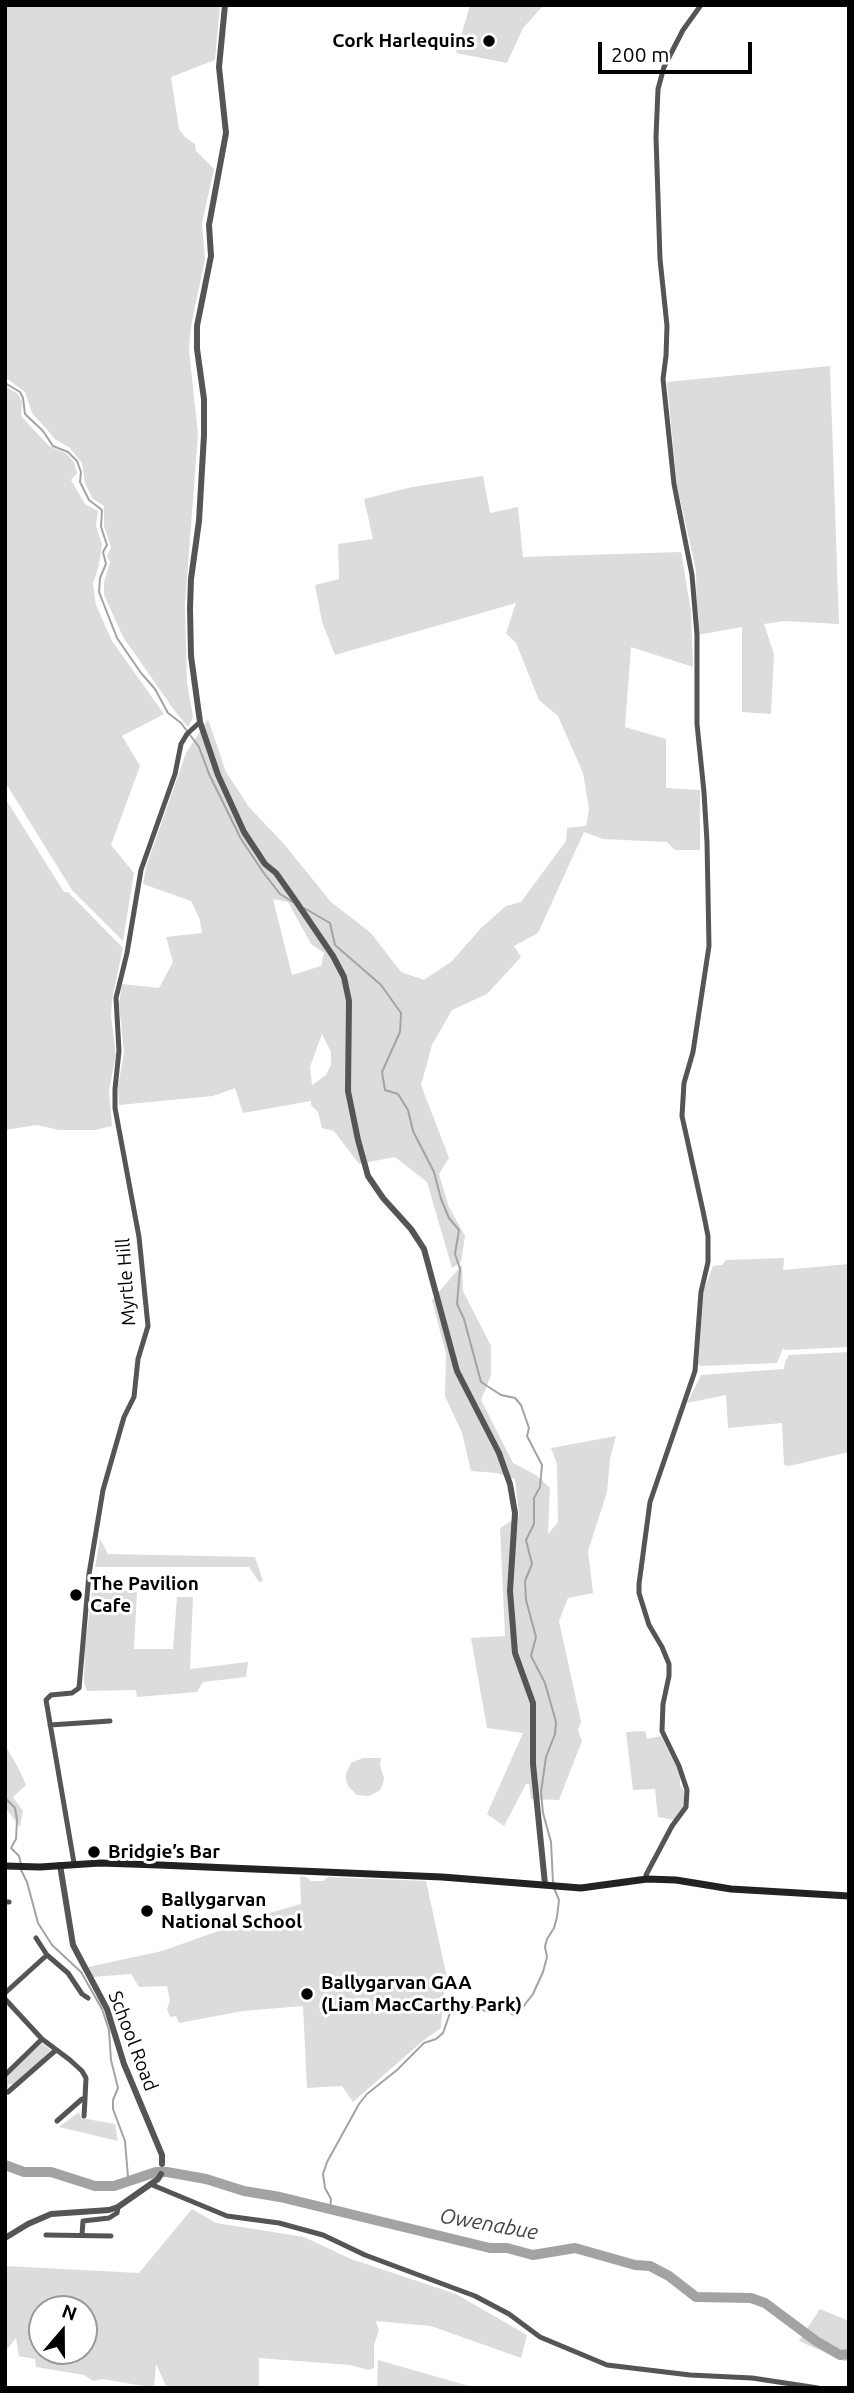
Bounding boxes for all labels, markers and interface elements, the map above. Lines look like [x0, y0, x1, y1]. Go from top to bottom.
scale bar [602, 28, 756, 72]
place label: Cork Harlequins [332, 30, 475, 52]
marker: Cork Harlequins [481, 33, 497, 49]
text: 200 m [611, 42, 669, 66]
street label: Myrtle Hill [112, 1237, 140, 1327]
place label: The Pavilion Cafe [90, 1573, 199, 1617]
marker: The Pavilion Cafe [68, 1587, 84, 1603]
place label: Bridgie’s Bar [108, 1841, 220, 1863]
marker: Bridgie’s Bar [86, 1844, 102, 1860]
place label: Ballygarvan National School [161, 1889, 302, 1933]
marker: Ballygarvan National School [139, 1903, 155, 1919]
place label: Ballygarvan GAA (Liam MacCarthy Park) [321, 1972, 522, 2016]
marker: Ballygarvan GAA (Liam MacCarthy Park) [299, 1986, 315, 2002]
street label: School Road [104, 1988, 162, 2094]
water label: Owenabue [438, 2203, 540, 2245]
north arrow [28, 2295, 98, 2365]
text: N [59, 2299, 80, 2325]

